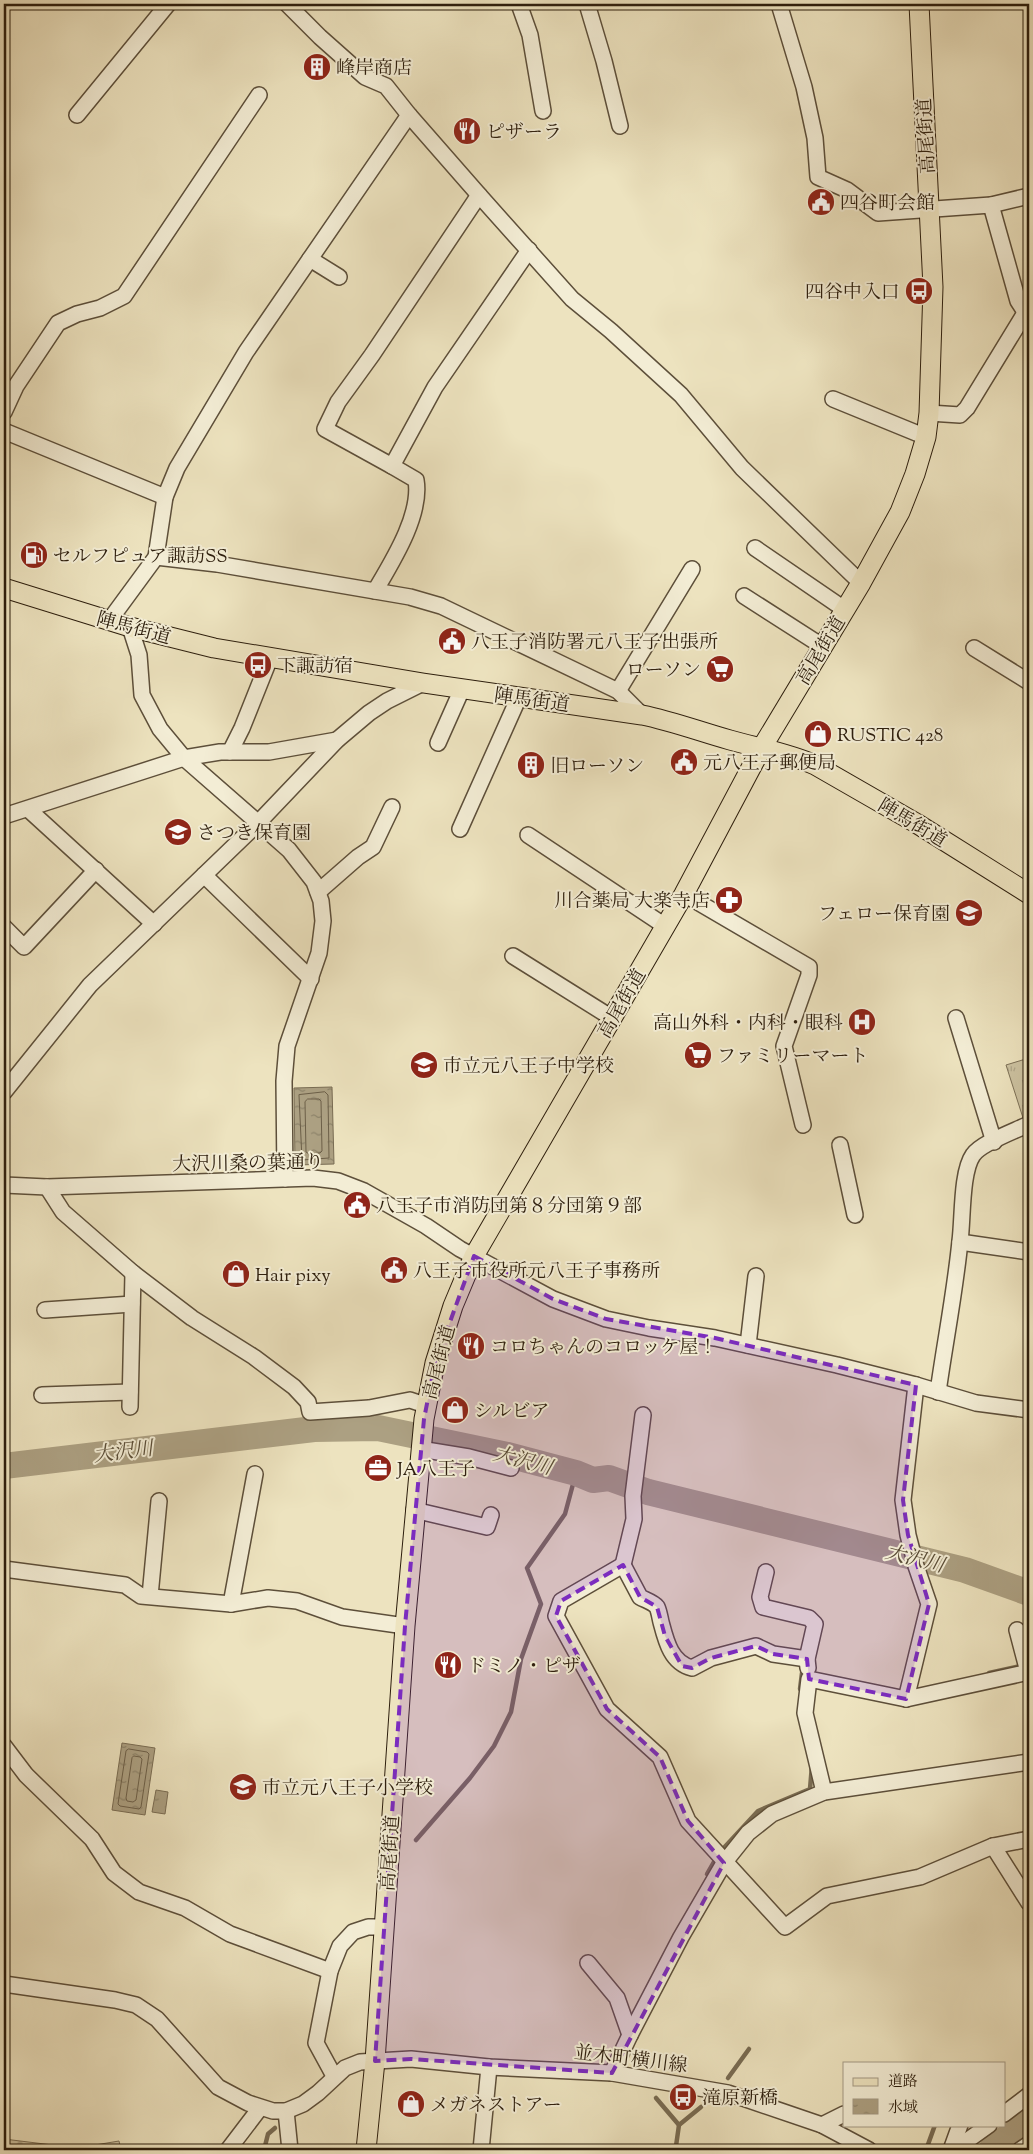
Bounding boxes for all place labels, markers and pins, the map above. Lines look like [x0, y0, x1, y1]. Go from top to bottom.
building icon: 峰岸商店 [302, 52, 332, 82]
place label: 峰岸商店 [336, 56, 412, 83]
restaurant icon: ピザーラ [452, 116, 482, 146]
place label: ピザーラ [486, 120, 562, 147]
public building icon: 四谷町会館 [806, 187, 836, 217]
place label: 四谷町会館 [840, 191, 935, 218]
bus stop icon: 四谷中入口 [904, 276, 934, 306]
place label: 四谷中入口 [805, 280, 900, 307]
fuel station icon: セルフピュア諏訪SS [19, 540, 49, 570]
place label: セルフピュア諏訪SS [53, 544, 228, 571]
public building icon: 八王子消防署元八王子出張所 [437, 626, 467, 656]
place label: 八王子消防署元八王子出張所 [471, 630, 718, 657]
bus stop icon: 下諏訪宿 [243, 650, 273, 680]
place label: 下諏訪宿 [277, 654, 353, 681]
supermarket icon: ローソン [705, 654, 735, 684]
place label: ローソン [626, 658, 701, 685]
shop icon: RUSTIC 428 [803, 719, 833, 749]
place label: RUSTIC 428 [837, 723, 943, 750]
public building icon: 元八王子郵便局 [669, 747, 699, 777]
building icon: 旧ローソン [516, 750, 546, 780]
place label: 元八王子郵便局 [703, 751, 836, 778]
place label: 旧ローソン [550, 754, 644, 781]
school or university icon: さつき保育園 [163, 817, 193, 847]
place label: さつき保育園 [197, 821, 311, 848]
pharmacy icon: 川合薬局 大楽寺店 [714, 885, 744, 915]
place label: 川合薬局 大楽寺店 [554, 889, 710, 916]
school or university icon: フェロー保育園 [954, 898, 984, 928]
place label: フェロー保育園 [818, 902, 950, 929]
hospital icon: 高山外科・内科・眼科 [847, 1007, 877, 1037]
place label: 高山外科・内科・眼科 [653, 1011, 843, 1038]
supermarket icon: ファミリーマート [683, 1040, 713, 1070]
place label: ファミリーマート [717, 1044, 869, 1071]
school or university icon: 市立元八王子中学校 [409, 1050, 439, 1080]
place label: 市立元八王子中学校 [443, 1054, 614, 1081]
public building icon: 八王子市消防団第８分団第９部 [342, 1190, 372, 1220]
place label: 八王子市消防団第８分団第９部 [376, 1194, 642, 1221]
public building icon: 八王子市役所元八王子事務所 [379, 1255, 409, 1285]
shop icon: Hair pixy [221, 1259, 251, 1289]
place label: 八王子市役所元八王子事務所 [413, 1259, 660, 1286]
place label: Hair pixy [255, 1263, 331, 1290]
restaurant icon: コロちゃんのコロッケ屋！ [456, 1331, 486, 1361]
place label: コロちゃんのコロッケ屋！ [490, 1335, 718, 1362]
shop icon: シルビア [440, 1395, 470, 1425]
place label: シルビア [474, 1399, 550, 1426]
office icon: JA八王子 [363, 1453, 393, 1483]
place label: JA八王子 [396, 1457, 475, 1484]
restaurant icon: ドミノ・ピザ [433, 1650, 463, 1680]
place label: ドミノ・ピザ [467, 1654, 581, 1681]
school or university icon: 市立元八王子小学校 [228, 1772, 258, 1802]
place label: 市立元八王子小学校 [262, 1776, 433, 1803]
bus stop icon: 滝原新橋 [668, 2082, 698, 2112]
place label: 滝原新橋 [702, 2086, 778, 2113]
shop icon: メガネストアー [396, 2089, 426, 2119]
place label: メガネストアー [430, 2093, 562, 2120]

